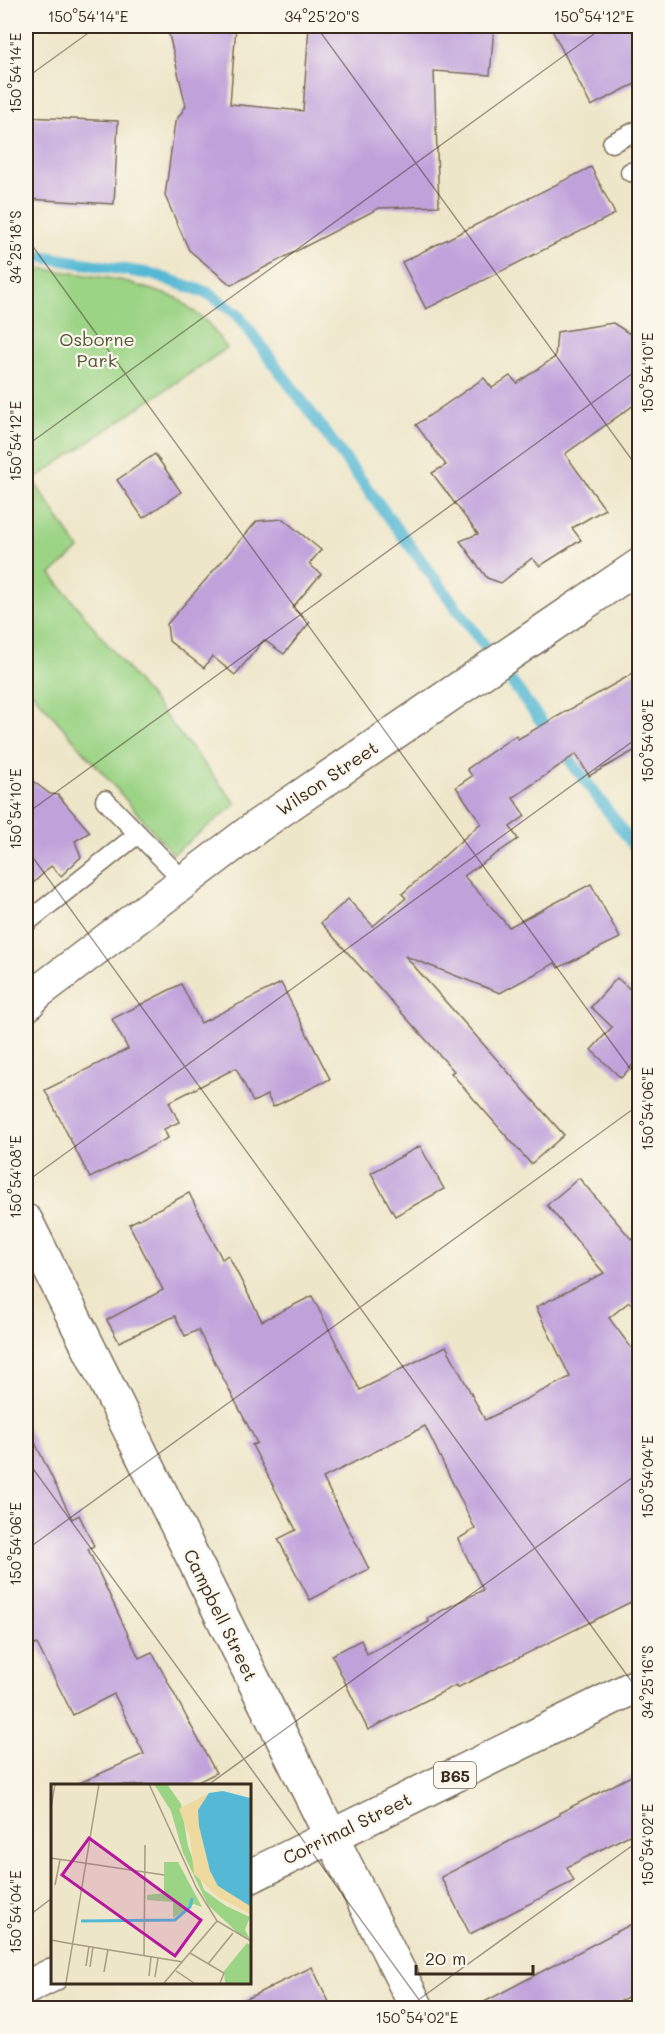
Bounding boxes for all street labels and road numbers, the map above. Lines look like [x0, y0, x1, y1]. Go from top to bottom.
street label: Wilson Street [271, 735, 383, 821]
street label: Campbell Street [179, 1545, 263, 1685]
road number: B65 [434, 1762, 476, 1788]
street label: Corrimal Street [279, 1786, 415, 1870]

